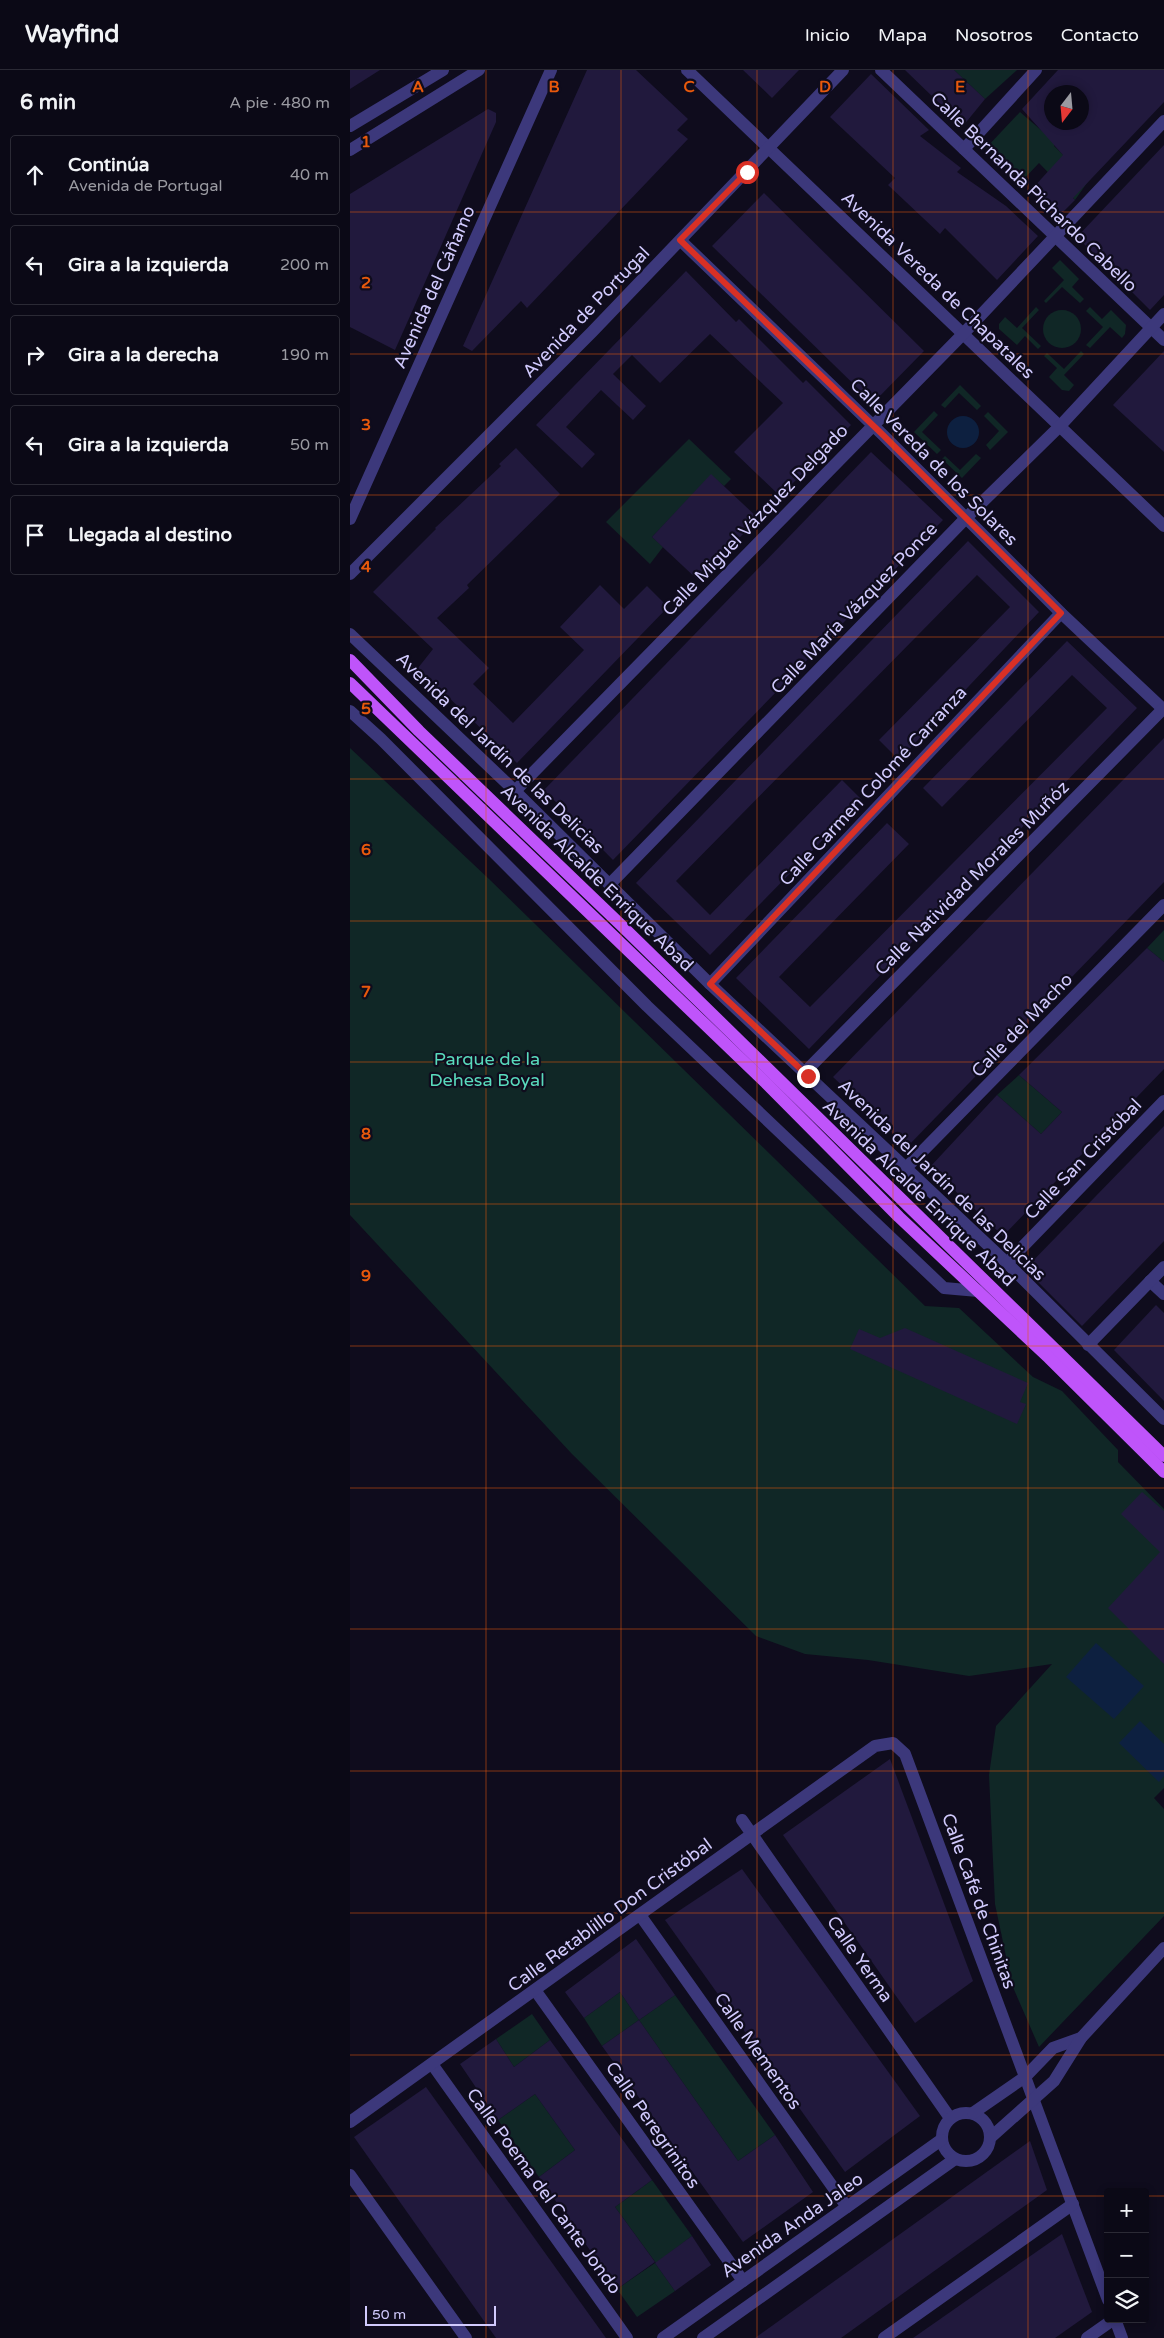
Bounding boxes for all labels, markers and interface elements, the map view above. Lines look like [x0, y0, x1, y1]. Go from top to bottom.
text: Wayfind [25, 20, 120, 49]
text: Inicio [805, 24, 850, 46]
text: Mapa [878, 24, 927, 46]
text: Nosotros [955, 24, 1033, 46]
text: Contacto [1061, 24, 1139, 46]
text: A [412, 77, 424, 97]
text: B [548, 77, 560, 97]
text: C [683, 77, 695, 97]
text: D [819, 77, 831, 97]
text: E [955, 77, 965, 97]
north arrow [1044, 85, 1089, 130]
street label: Calle Bernanda Pichardo Cabello [926, 87, 1142, 297]
text: 6 min [20, 90, 76, 115]
text: A pie · 480 m [229, 93, 330, 113]
text: 1 [361, 132, 371, 152]
text: Continúa [68, 154, 150, 176]
icon: ahead [21, 161, 49, 189]
route start [736, 161, 759, 184]
text: 40 m [290, 165, 329, 185]
text: Avenida de Portugal [68, 176, 222, 196]
street label: Avenida Vereda de Chapatales [837, 187, 1039, 383]
street label: Avenida del Cáñamo [388, 202, 480, 372]
street label: Avenida de Portugal [518, 242, 654, 382]
icon: left [21, 251, 49, 279]
text: Gira a la izquierda [68, 254, 229, 276]
text: 200 m [280, 255, 329, 275]
text: 2 [361, 273, 371, 293]
icon: right [21, 341, 49, 369]
text: Gira a la derecha [68, 344, 219, 366]
text: 190 m [280, 345, 329, 365]
street label: Calle Vereda de los Solares [846, 374, 1022, 550]
text: 3 [361, 415, 371, 435]
street label: Calle Miguel Vázquez Delgado [657, 419, 853, 621]
icon: left [21, 431, 49, 459]
text: Gira a la izquierda [68, 434, 229, 456]
text: 50 m [290, 435, 329, 455]
street label: Calle María Vázquez Ponce [766, 518, 942, 698]
icon: arrive [21, 521, 49, 549]
text: Llegada al destino [68, 524, 232, 546]
text: 4 [361, 557, 371, 577]
street label: Avenida del Jardín de las Delicias [391, 648, 609, 858]
street label: Calle Carmen Colomé Carranza [775, 682, 971, 890]
text: 5 [361, 699, 371, 719]
street label: Calle Natividad Morales Muñóz [870, 776, 1074, 980]
street label: Avenida Alcalde Enrique Abad [496, 780, 698, 976]
text: 6 [361, 840, 371, 860]
street label: Calle del Macho [967, 968, 1077, 1082]
text: 7 [361, 982, 371, 1002]
park label: Parque de la Dehesa Boyal [429, 1048, 545, 1091]
route end [797, 1065, 820, 1088]
street label: Avenida del Jardín de las Delicias [833, 1075, 1051, 1285]
street label: Calle San Cristóbal [1020, 1094, 1146, 1224]
street label: Avenida Alcalde Enrique Abad [818, 1095, 1020, 1291]
text: 8 [361, 1124, 371, 1144]
text: 9 [361, 1266, 371, 1286]
street label: Calle Café de Chinitas [937, 1810, 1021, 1992]
street label: Calle Retablillo Don Cristóbal [504, 1833, 716, 1997]
street label: Calle Yerma [822, 1912, 898, 2006]
street label: Calle Mementos [710, 1988, 806, 2114]
street label: Calle Peregrinitos [601, 2057, 705, 2193]
street label: Calle Poema del Cante Jondo [462, 2084, 626, 2298]
street label: Avenida Anda Jaleo [717, 2168, 867, 2282]
map controls [1104, 2188, 1149, 2323]
button: + [1104, 2188, 1149, 2233]
button: − [1104, 2233, 1149, 2278]
button: layers [1104, 2278, 1149, 2323]
scale bar [365, 2303, 496, 2326]
text: 50 m [372, 2306, 406, 2323]

